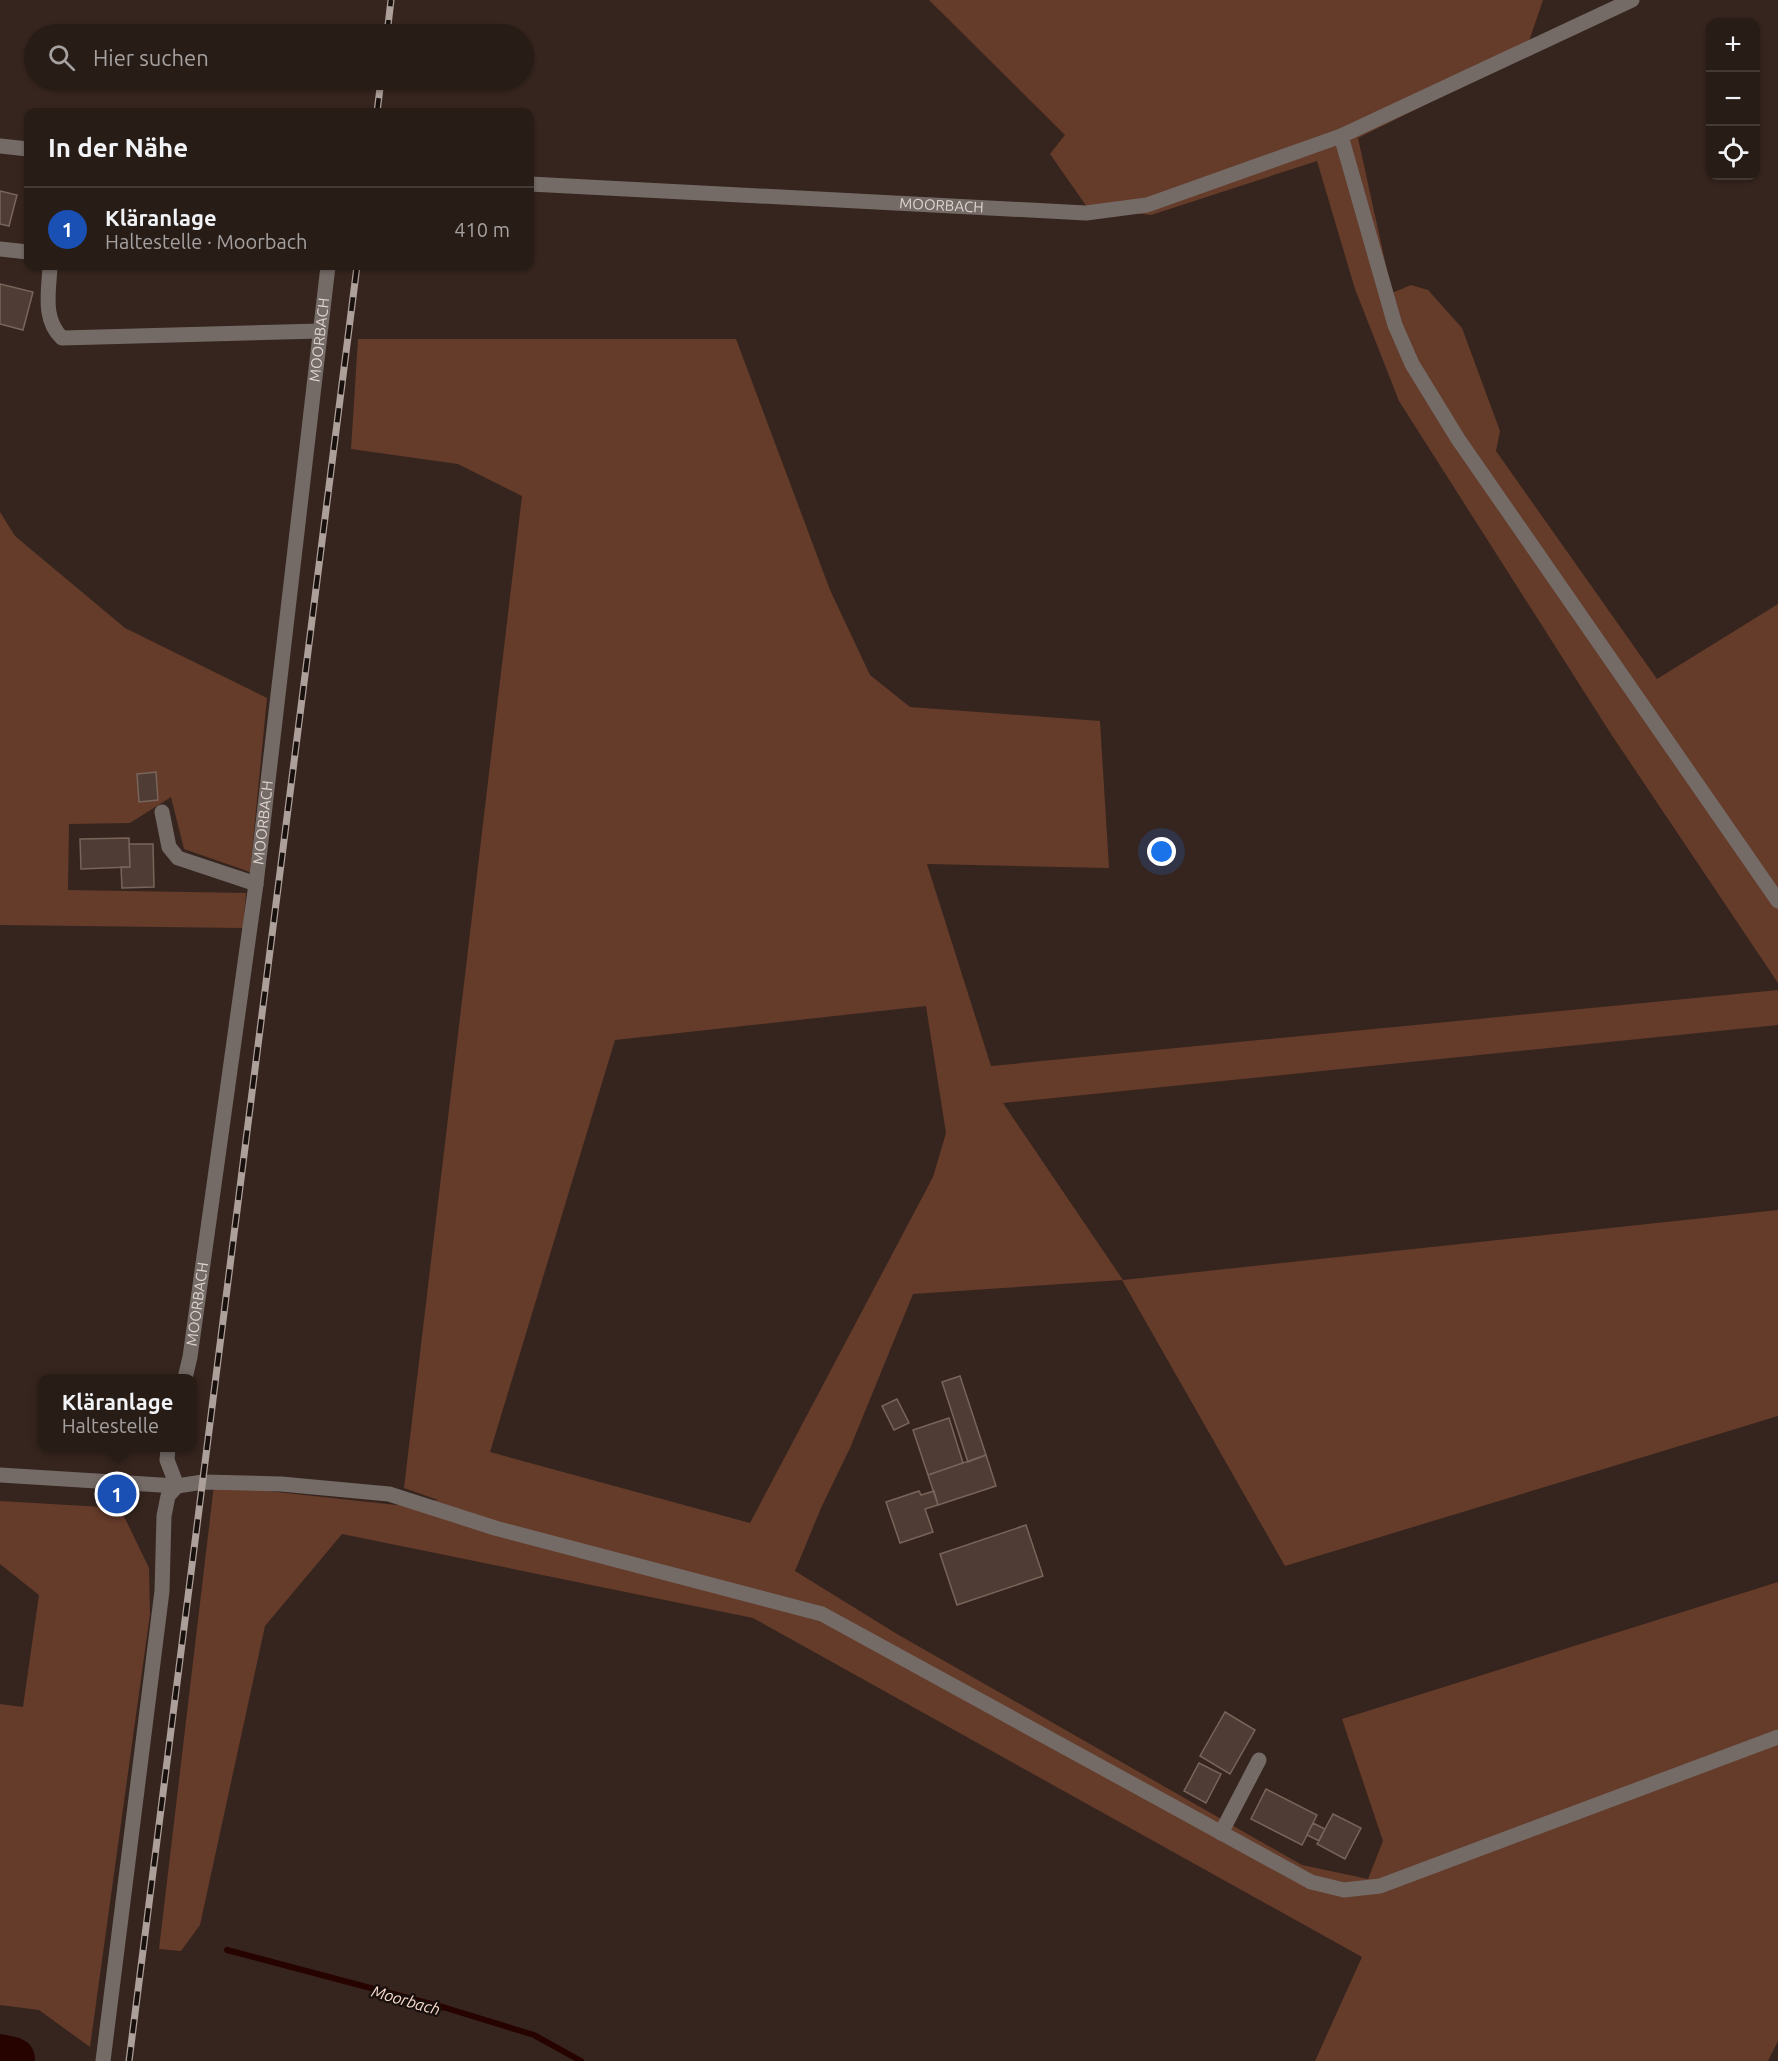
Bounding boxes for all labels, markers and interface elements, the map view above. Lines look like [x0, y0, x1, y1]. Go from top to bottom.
map controls [1706, 18, 1760, 180]
button: + [1706, 18, 1760, 72]
search box [24, 24, 534, 90]
icon: search [45, 41, 78, 74]
text: Hier suchen [93, 45, 209, 70]
button: − [1706, 72, 1760, 126]
button: locate [1706, 126, 1760, 180]
text: In der Nähe [48, 133, 188, 162]
street label: MOORBACH [899, 194, 984, 216]
text: Kläranlage [105, 205, 217, 230]
text: 1 [62, 218, 73, 241]
text: 410 m [454, 218, 510, 241]
text: Haltestelle · Moorbach [105, 230, 308, 253]
street label: MOORBACH [306, 297, 332, 383]
street label: MOORBACH [249, 780, 276, 865]
your location [1147, 837, 1176, 866]
street label: MOORBACH [183, 1261, 211, 1347]
popup [38, 1374, 197, 1452]
text: Kläranlage [62, 1389, 173, 1414]
text: Haltestelle [62, 1414, 159, 1437]
pin: 1 [98, 1472, 136, 1516]
water label: Moorbach [370, 1982, 442, 2018]

